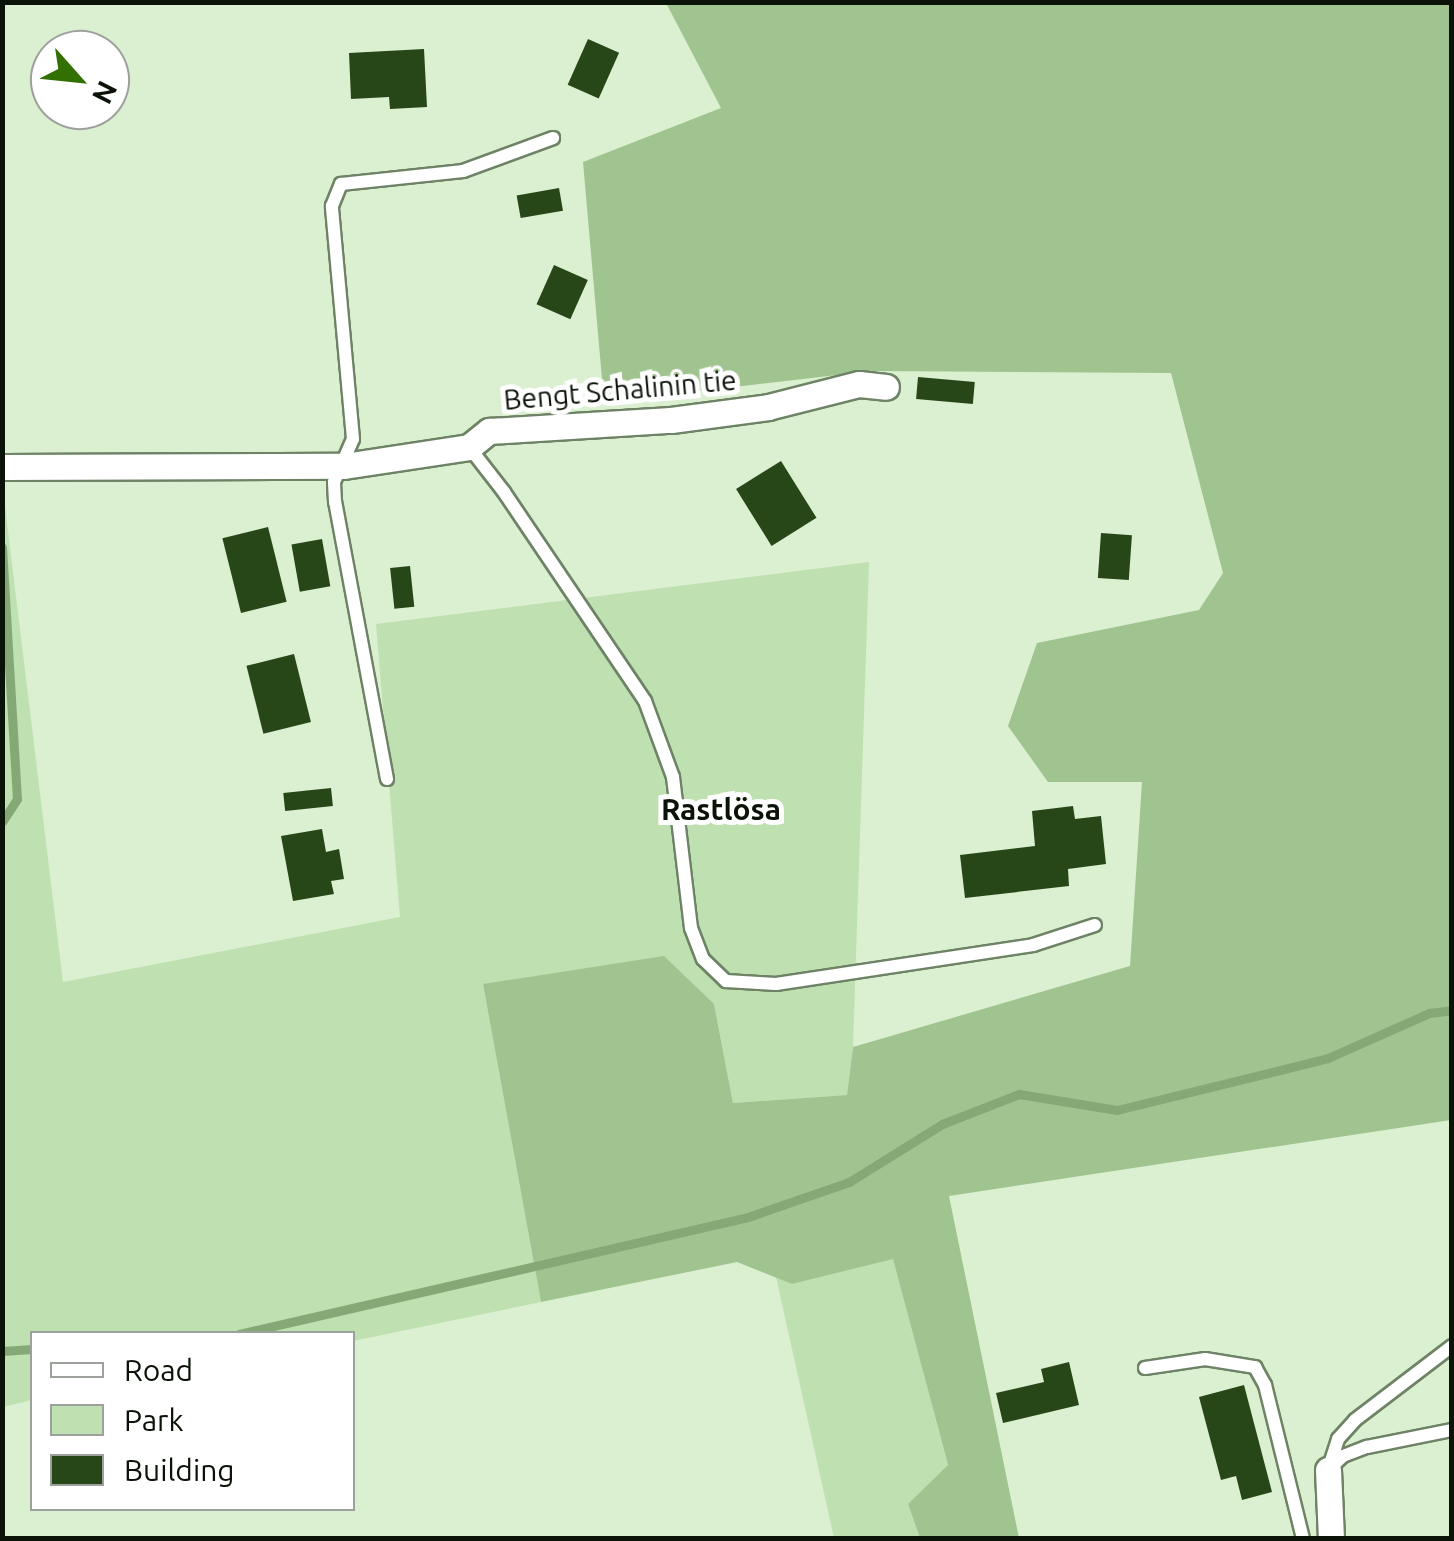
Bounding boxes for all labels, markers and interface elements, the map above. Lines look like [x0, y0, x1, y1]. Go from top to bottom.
north arrow [30, 30, 130, 130]
text: N [87, 77, 124, 109]
street label: Bengt Schalinin tie [502, 363, 738, 417]
district label: Rastlösa [661, 791, 781, 827]
legend [30, 1331, 355, 1511]
text: Road [124, 1353, 193, 1387]
text: Park [124, 1403, 184, 1437]
text: Building [124, 1453, 235, 1487]

